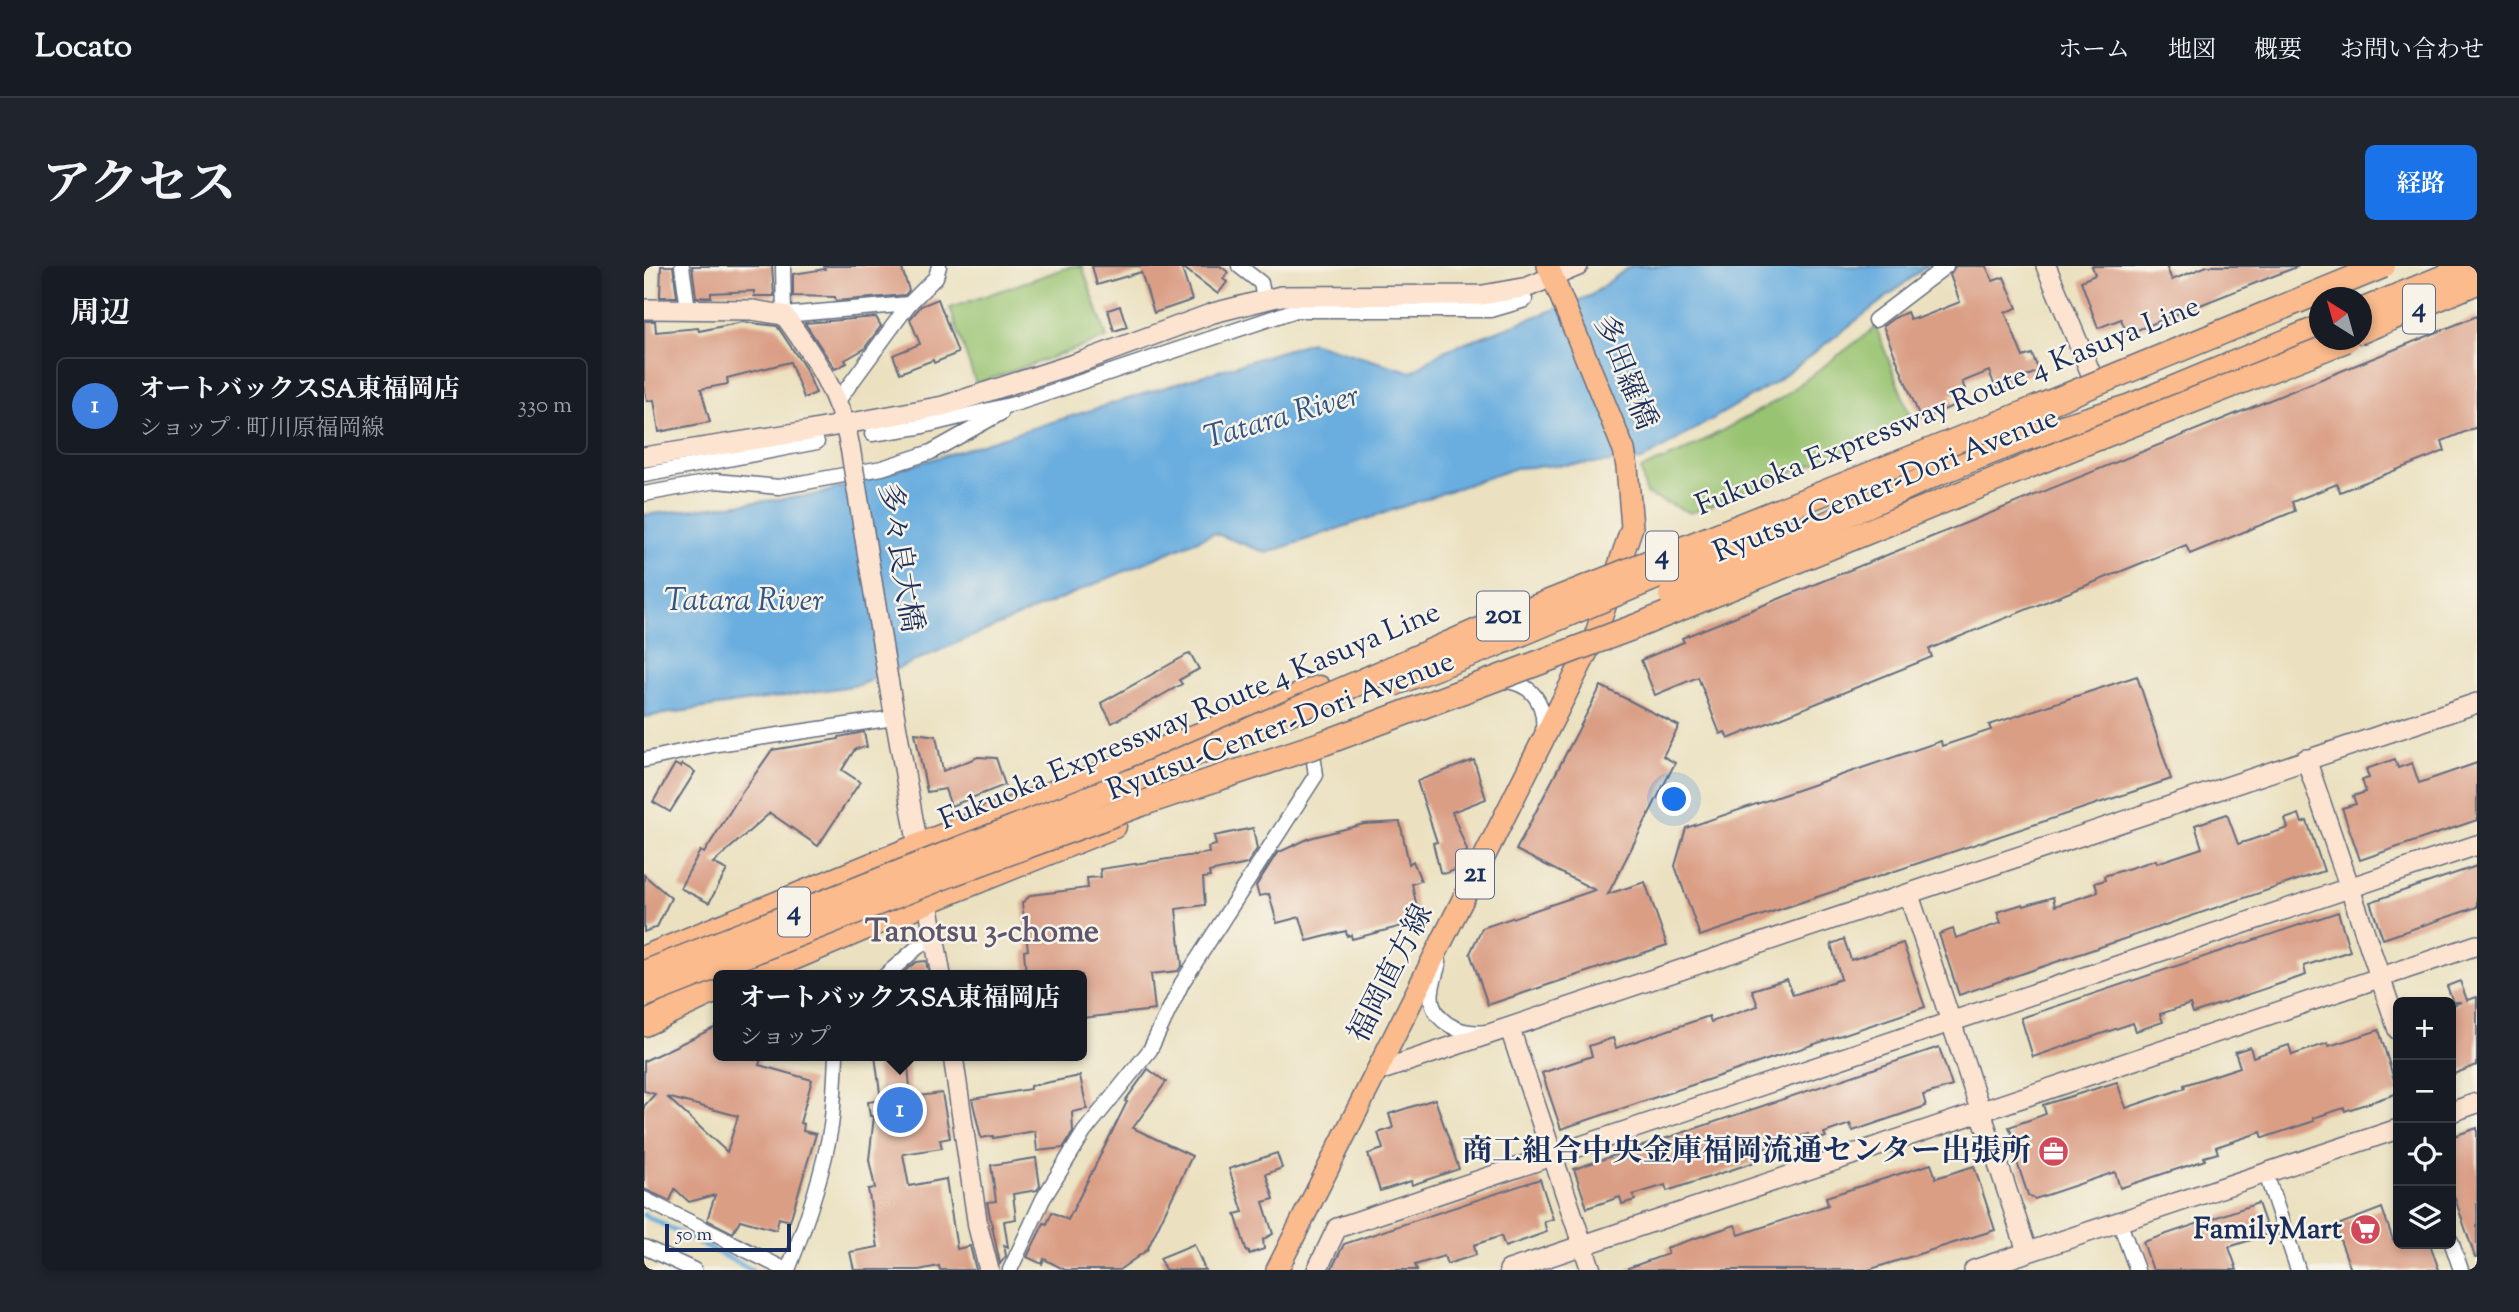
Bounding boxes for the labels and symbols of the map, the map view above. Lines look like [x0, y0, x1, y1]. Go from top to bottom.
road number: 4 [2403, 285, 2435, 334]
street label: Fukuoka Expressway Route 4 Kasuya Line [1689, 286, 2207, 528]
north arrow [2309, 287, 2372, 350]
street label: 多田羅橋 [1582, 309, 1666, 437]
water label: Tatara River [1199, 374, 1365, 462]
street label: Ryutsu-Center-Dori Avenue [1707, 397, 2065, 575]
street label: 多々良大橋 [866, 481, 932, 635]
road number: 4 [1646, 532, 1678, 580]
water label: Tatara River [664, 579, 824, 625]
street label: Fukuoka Expressway Route 4 Kasuya Line [933, 592, 1447, 842]
road number: 201 [1477, 592, 1529, 640]
street label: Ryutsu-Center-Dori Avenue [1101, 641, 1461, 813]
your location [1657, 782, 1691, 816]
road number: 21 [1456, 850, 1494, 898]
road number: 4 [778, 888, 810, 936]
street label: 福岡直方線 [1339, 897, 1445, 1051]
district label: Tanotsu 3-chome [865, 910, 1099, 956]
pin: 1 [877, 1084, 923, 1136]
place label: 商工組合中央金庫福岡流通センター出張所 [1462, 1131, 2031, 1174]
office icon: 商工組合中央金庫福岡流通センター出張所 [2037, 1135, 2071, 1169]
place label: FamilyMart [2194, 1209, 2343, 1252]
supermarket icon: FamilyMart [2348, 1213, 2382, 1247]
scale bar [665, 1221, 791, 1253]

